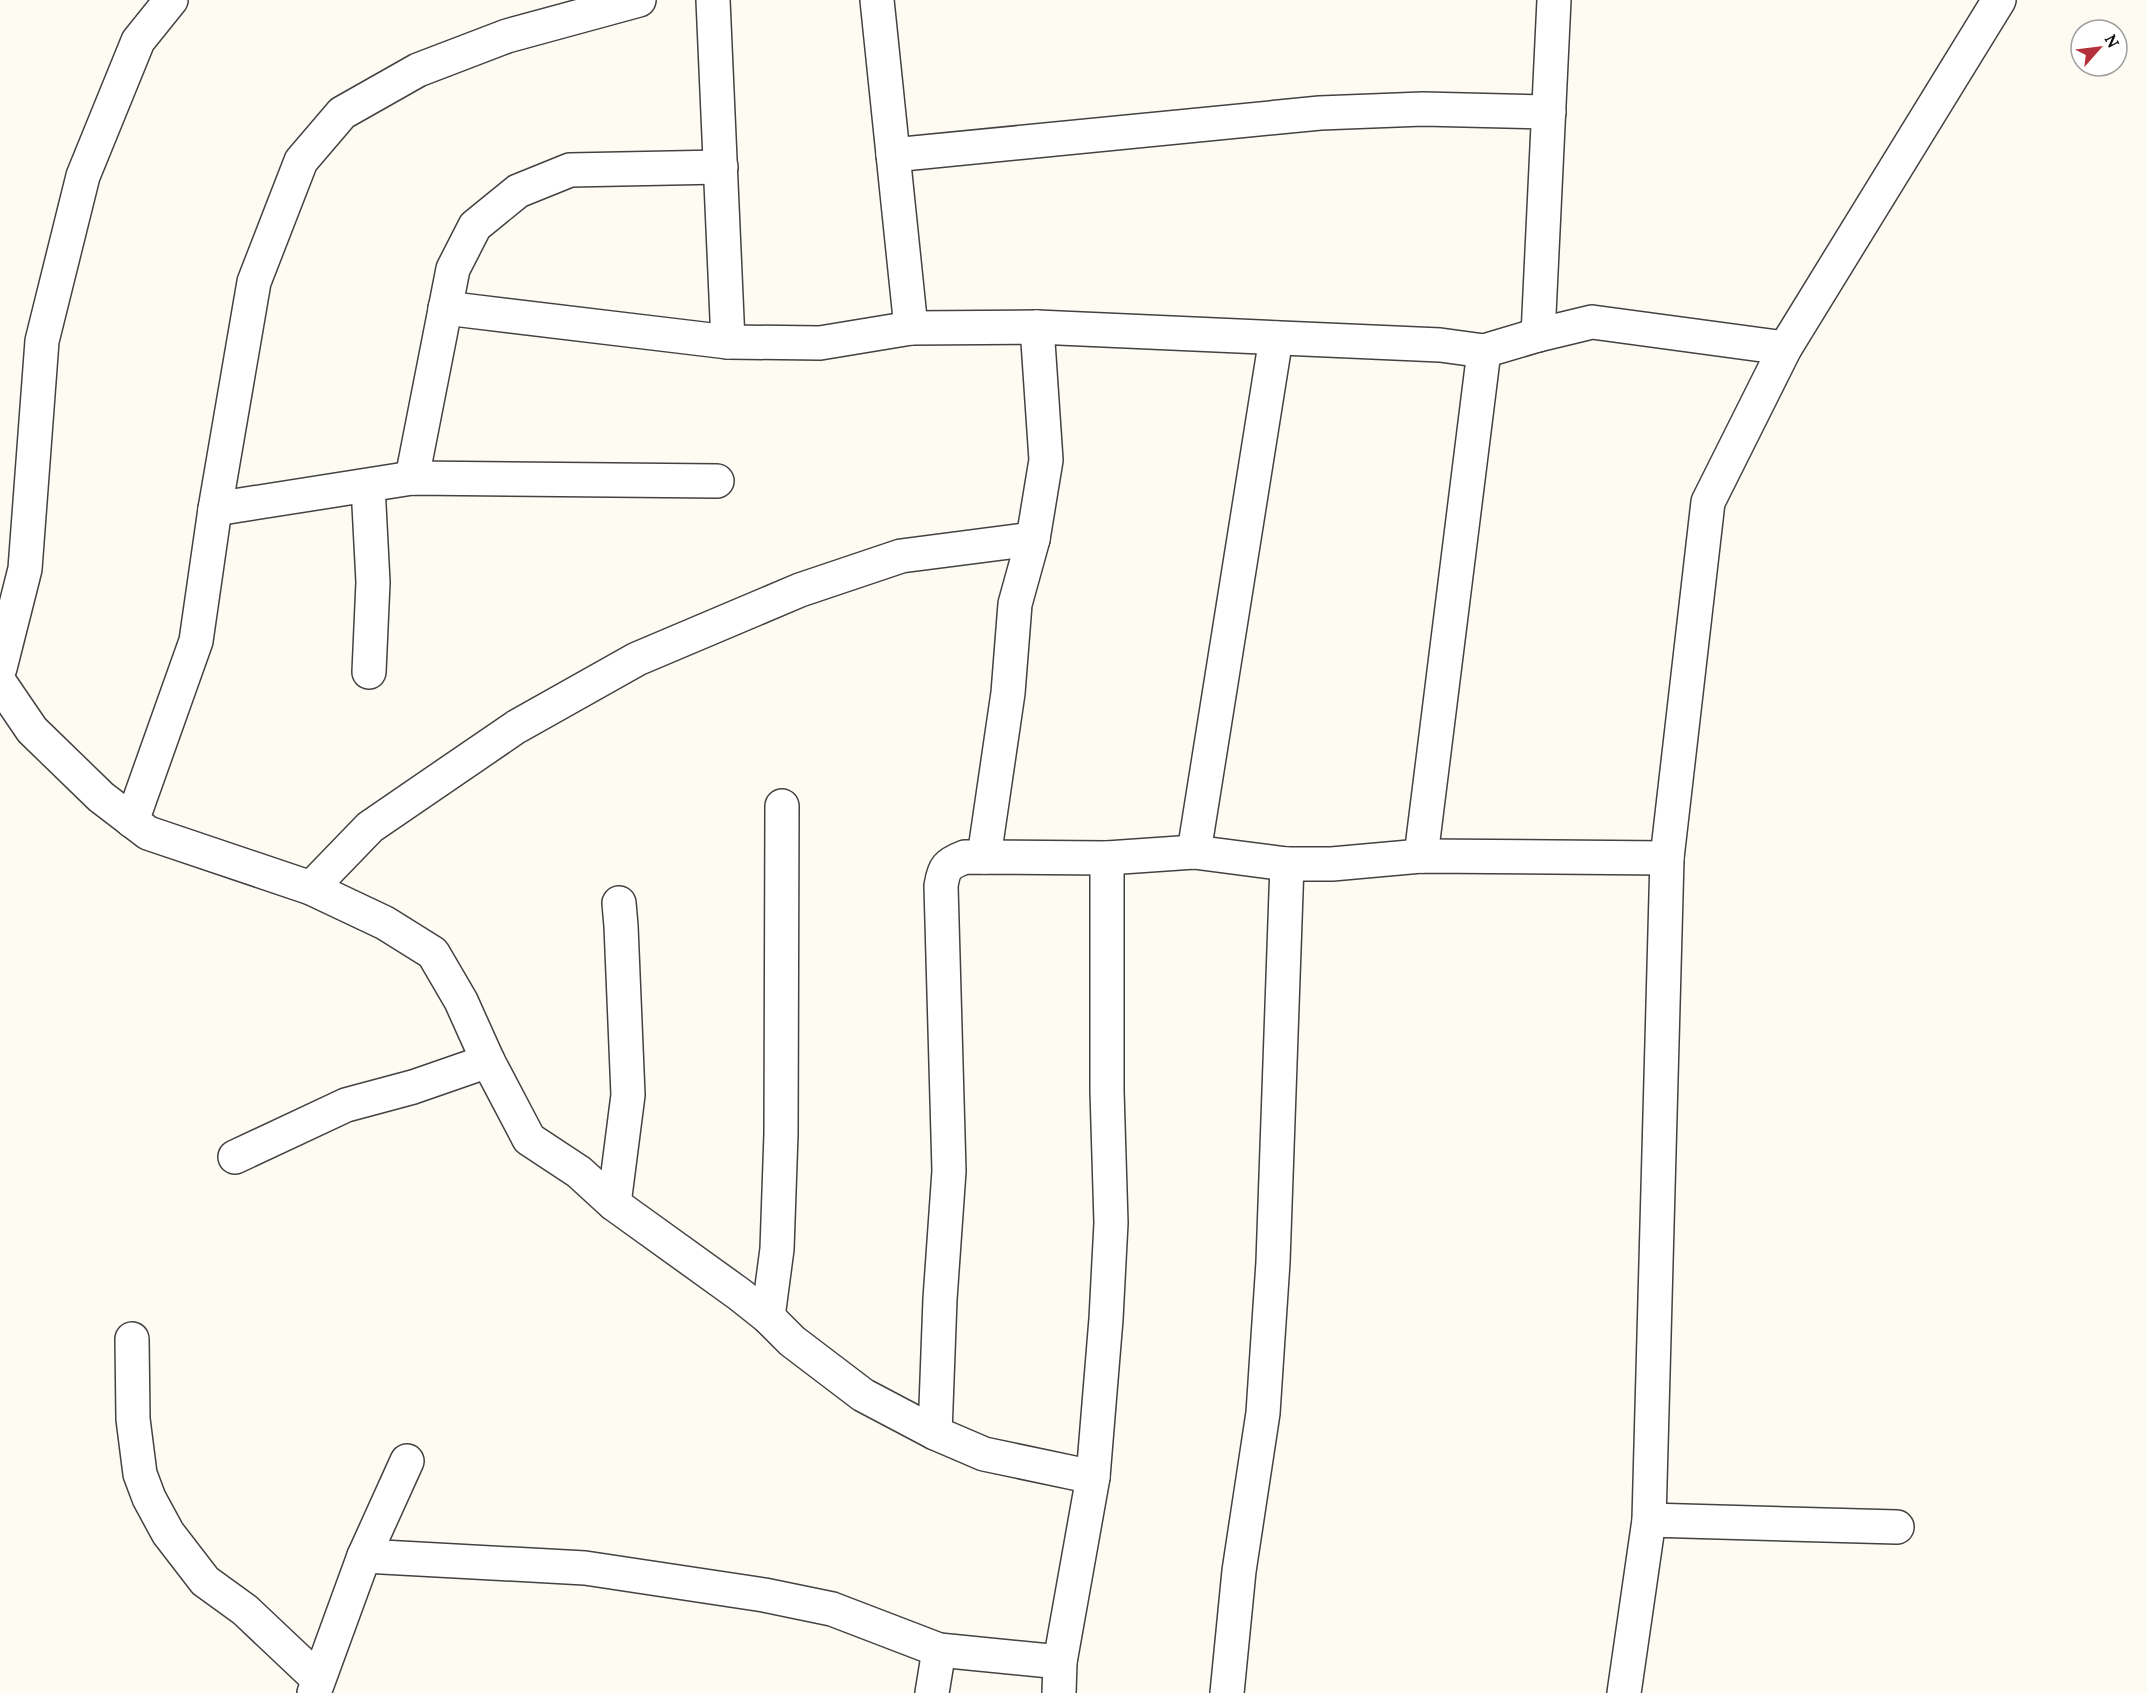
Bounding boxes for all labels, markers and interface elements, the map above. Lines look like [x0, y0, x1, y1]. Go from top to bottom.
north arrow [2069, 18, 2129, 78]
text: N [2101, 31, 2124, 51]

